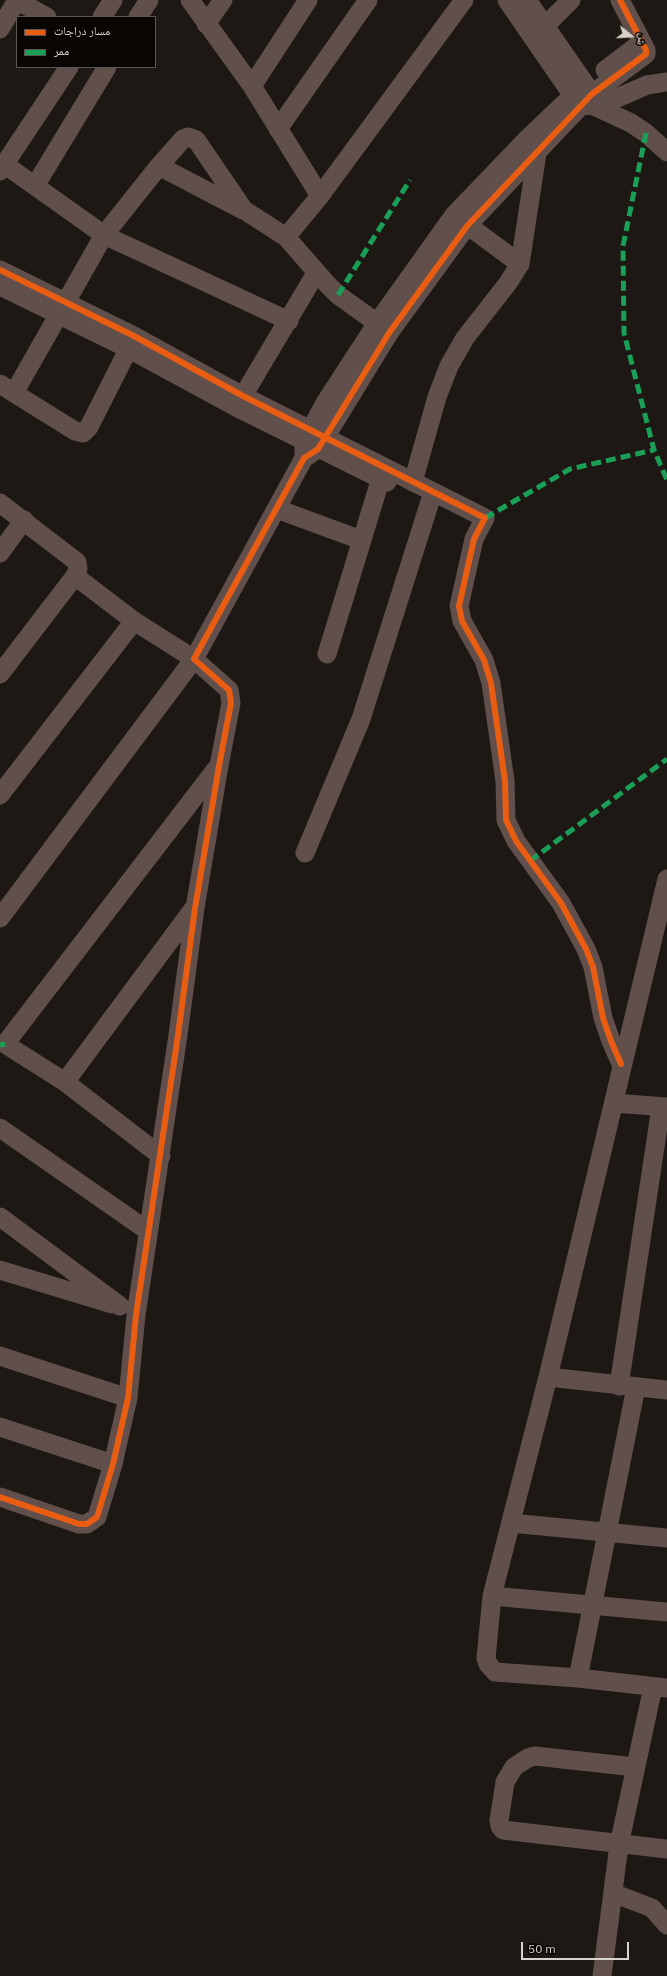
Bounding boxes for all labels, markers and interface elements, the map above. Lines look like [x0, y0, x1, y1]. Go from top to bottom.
legend [16, 16, 156, 68]
north arrow [611, 16, 651, 56]
text: مسار دراجات [54, 23, 110, 38]
text: ش [634, 32, 651, 47]
text: ممر [54, 43, 69, 58]
scale bar [523, 1934, 631, 1960]
text: 50 m [528, 1941, 556, 1956]

